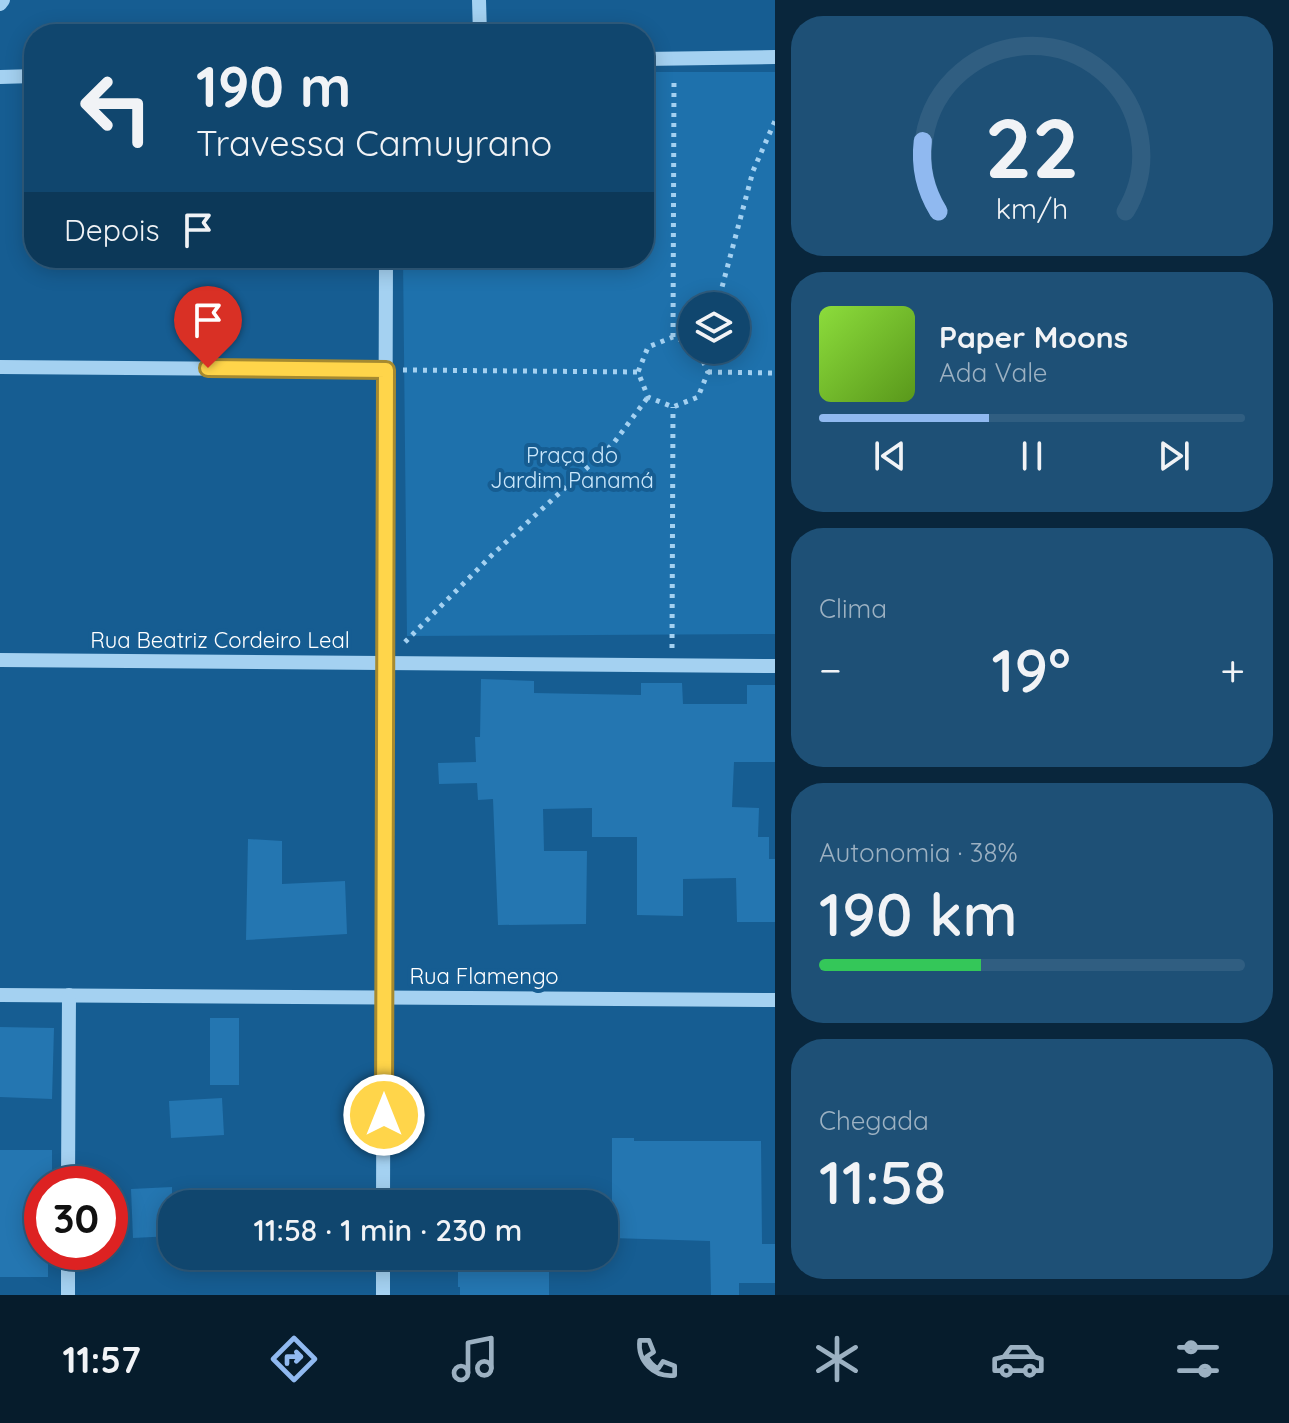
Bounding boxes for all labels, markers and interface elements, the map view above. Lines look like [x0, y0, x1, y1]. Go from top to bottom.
text: 190 m [196, 51, 351, 121]
icon: left [64, 56, 168, 160]
text: 22 [985, 94, 1079, 198]
text: Travessa Camuyrano [196, 120, 552, 165]
text: km/h [996, 190, 1068, 226]
icon: arrive [176, 208, 220, 252]
text: Depois [64, 211, 160, 249]
pin [174, 286, 242, 368]
map controls [678, 292, 750, 364]
button: layers [678, 292, 750, 364]
icon: arrive [186, 298, 230, 342]
text: Paper Moons [939, 318, 1128, 356]
text: Ada Vale [939, 356, 1048, 389]
icon: previous [868, 434, 912, 478]
icon: pause [1010, 434, 1054, 478]
icon: next [1152, 434, 1196, 478]
park label: Praça do Jardim Panamá [490, 441, 654, 494]
text: Clima [819, 592, 887, 625]
street label: Rua Beatriz Cordeiro Leal [90, 626, 350, 654]
text: 19° [991, 632, 1071, 707]
text: − [819, 642, 842, 697]
text: + [1220, 642, 1245, 697]
text: Autonomia · 38% [819, 836, 1018, 869]
text: 190 km [819, 876, 1018, 951]
street label: Rua Flamengo [409, 962, 559, 990]
position arrow [342, 1073, 426, 1157]
text: Chegada [819, 1104, 929, 1137]
text: 11:58 [819, 1144, 946, 1219]
speed limit sign: 30 [24, 1166, 128, 1270]
text: 11:58 · 1 min · 230 m [254, 1211, 522, 1249]
icon: directions [266, 1331, 322, 1387]
icon: music [447, 1331, 503, 1387]
icon: phone [628, 1331, 684, 1387]
icon: climate [809, 1331, 865, 1387]
icon: car [990, 1331, 1046, 1387]
icon: filters [1170, 1331, 1226, 1387]
text: 11:57 [62, 1337, 141, 1382]

